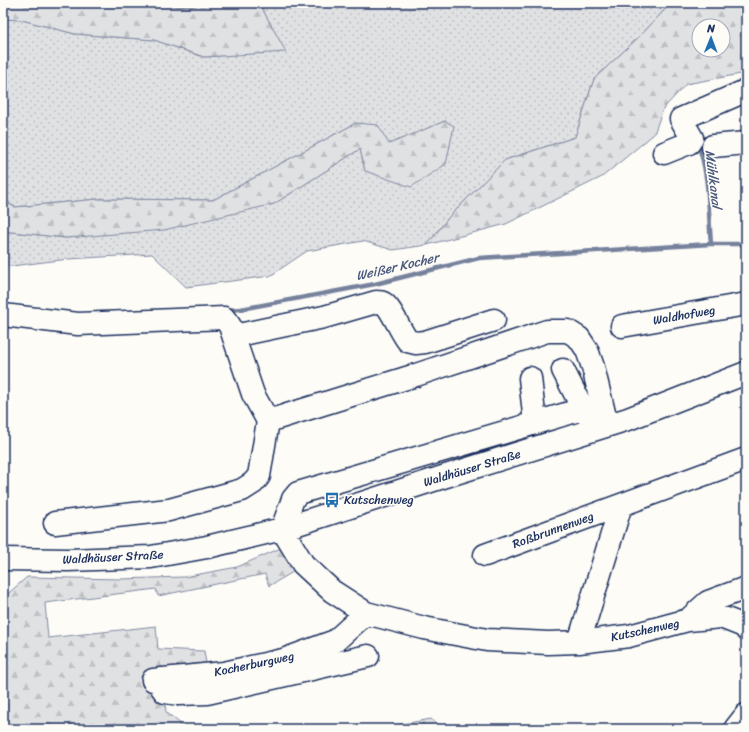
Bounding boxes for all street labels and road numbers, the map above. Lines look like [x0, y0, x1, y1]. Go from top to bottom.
street label: Waldhofweg [651, 299, 717, 331]
street label: Waldhäuser Straße [421, 443, 523, 493]
street label: Roßbrunnenweg [509, 505, 597, 555]
street label: Waldhäuser Straße [62, 543, 164, 571]
street label: Kutschenweg [609, 612, 681, 648]
street label: Kocherburgweg [212, 645, 296, 683]

